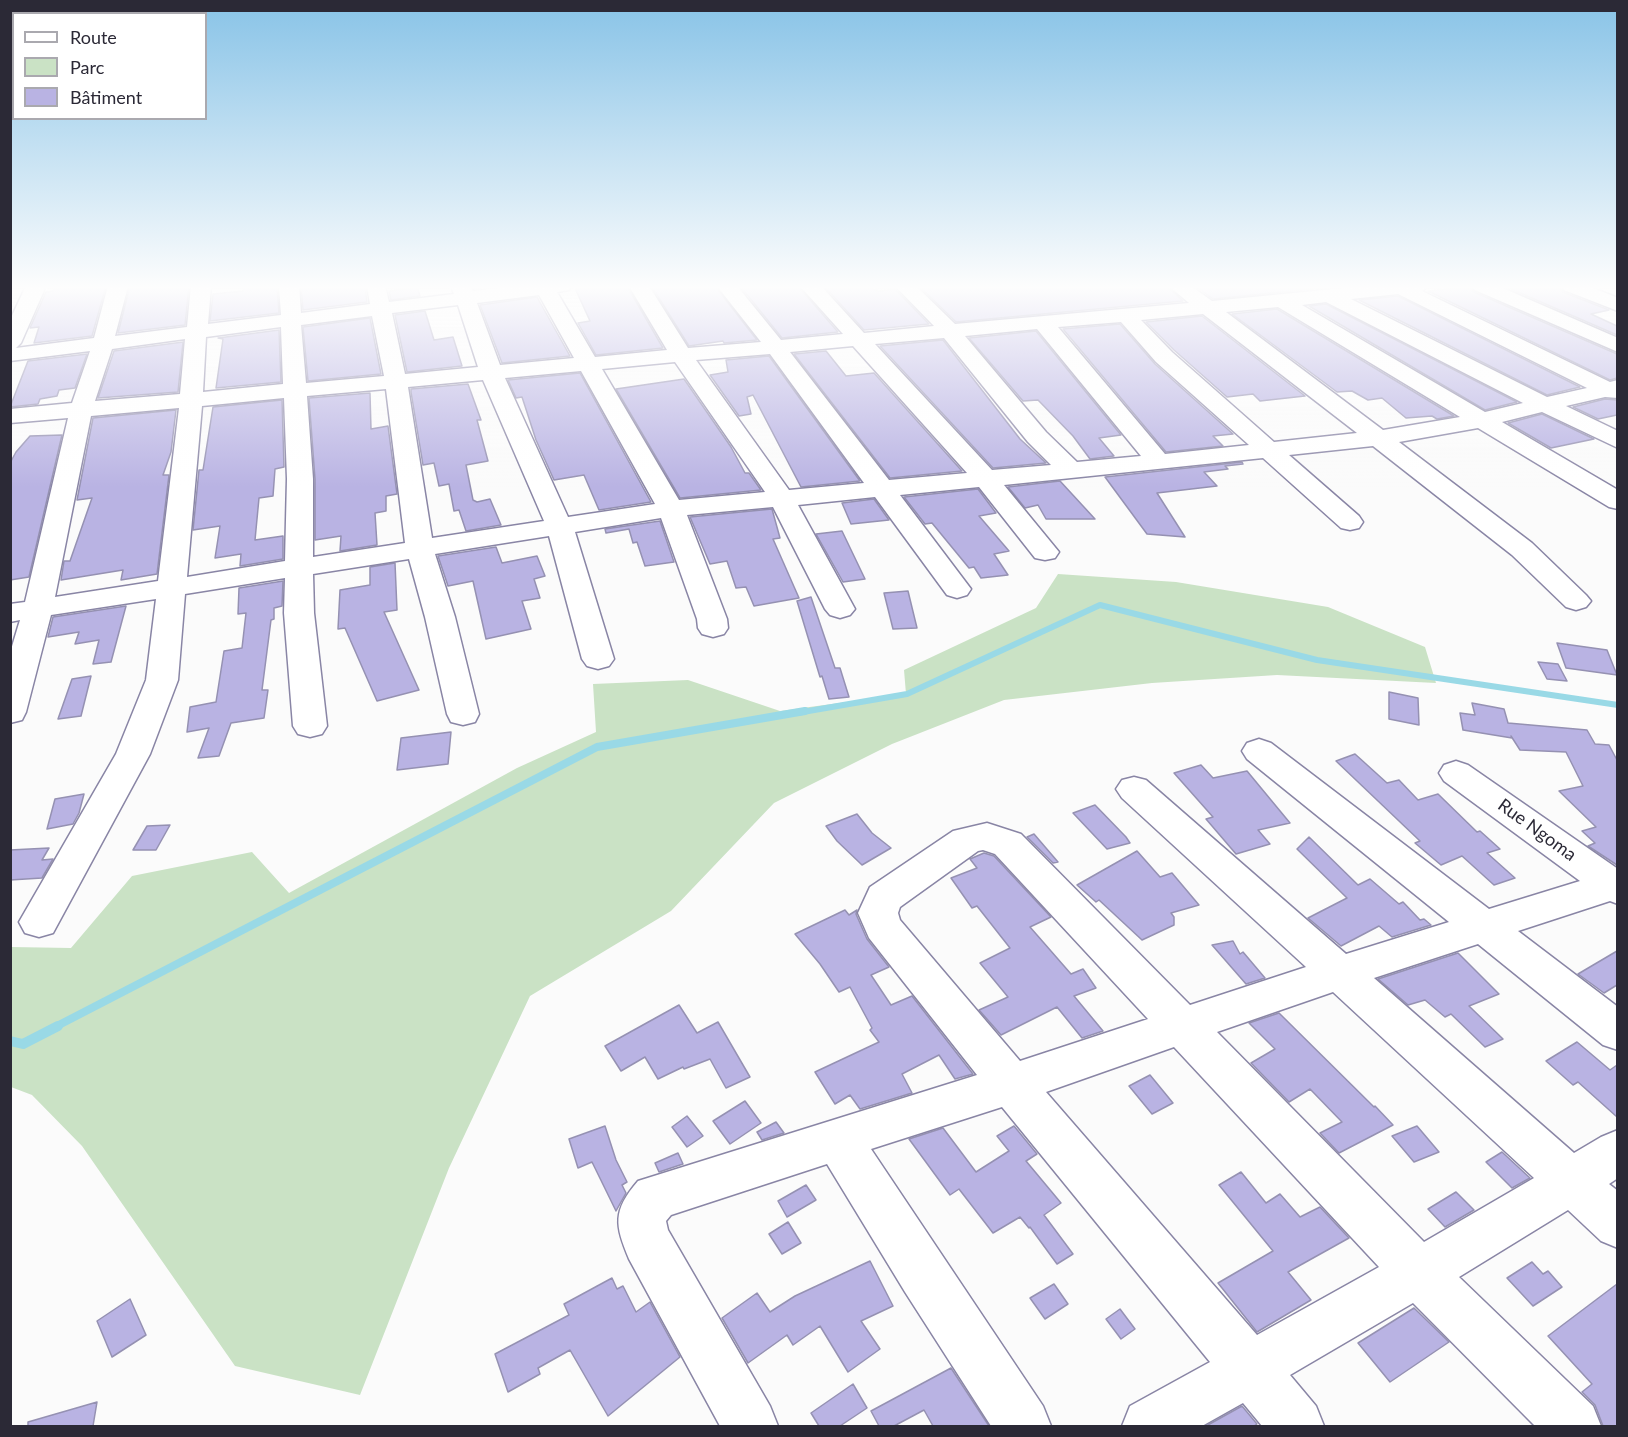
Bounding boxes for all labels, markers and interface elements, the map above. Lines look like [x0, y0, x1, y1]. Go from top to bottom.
legend [12, 12, 207, 120]
text: Route [70, 26, 117, 48]
text: Parc [70, 56, 104, 78]
text: Bâtiment [70, 86, 142, 108]
street label: Rue Ngoma [1494, 794, 1580, 866]

